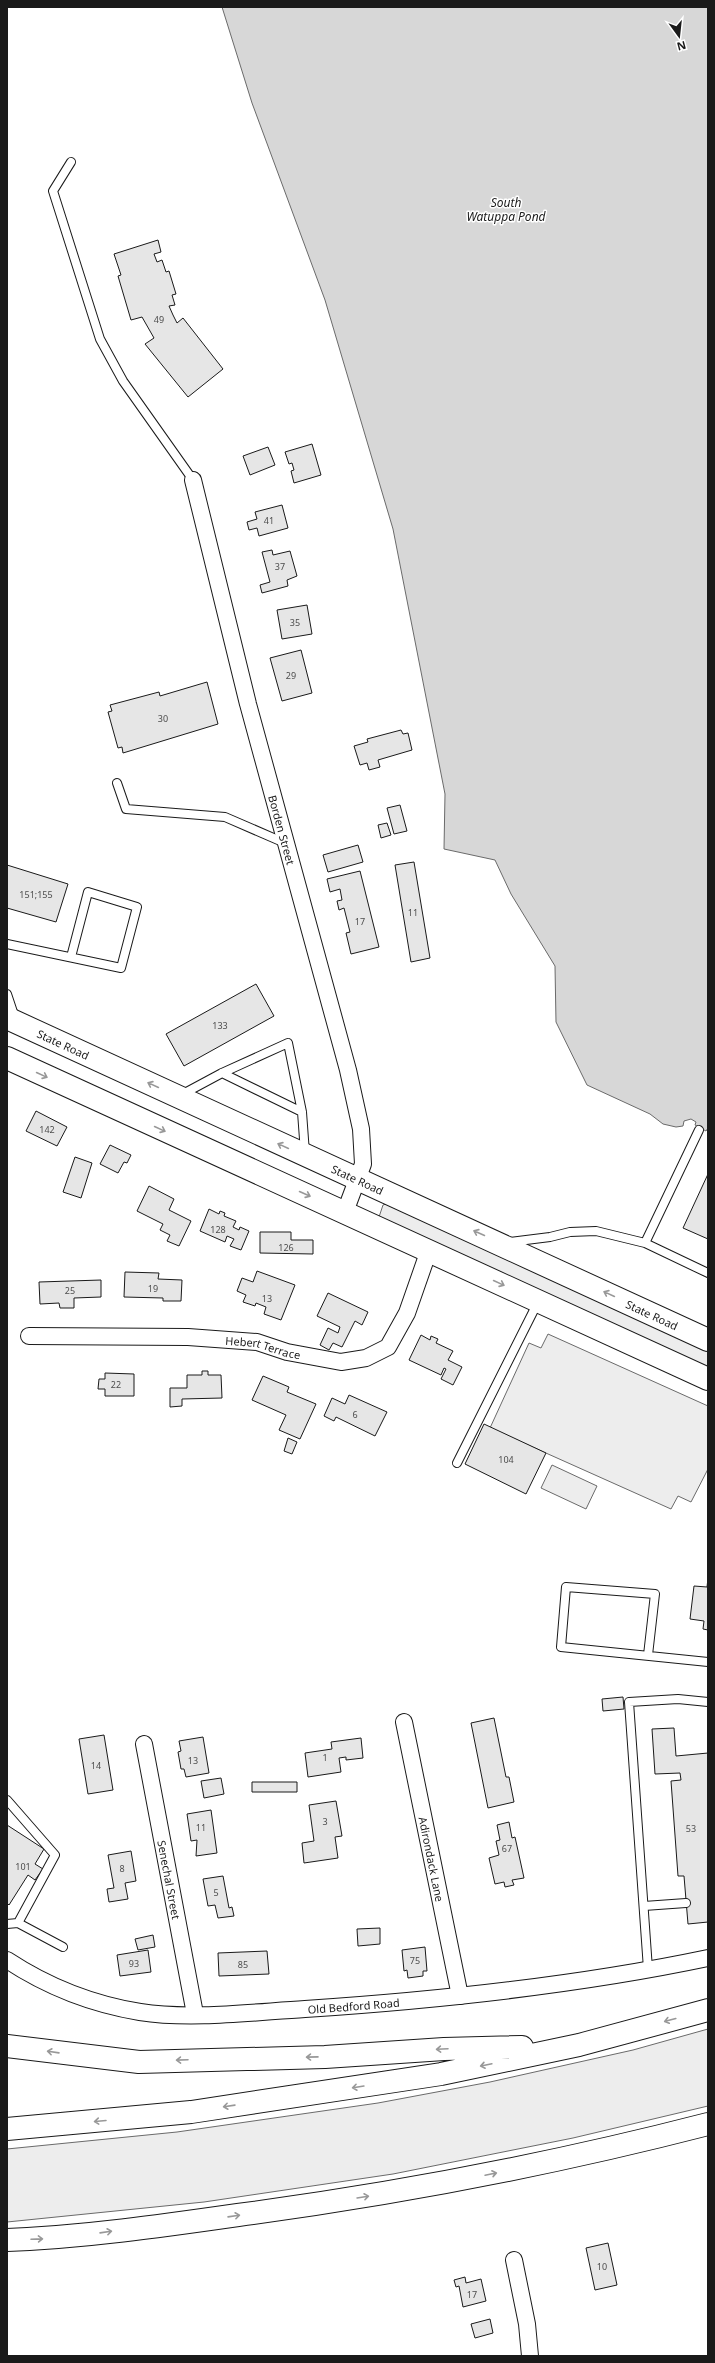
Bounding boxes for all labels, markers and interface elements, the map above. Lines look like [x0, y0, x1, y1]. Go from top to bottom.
north arrow [659, 16, 699, 56]
text: N [675, 38, 688, 55]
water label: South Watuppa Pond [466, 194, 547, 225]
house number: 49 [154, 313, 164, 326]
house number: 41 [264, 514, 274, 527]
house number: 37 [275, 560, 285, 573]
house number: 35 [290, 616, 300, 629]
house number: 29 [286, 669, 296, 682]
house number: 30 [158, 712, 168, 725]
street label: Borden Street [266, 793, 299, 866]
house number: 151;155 [19, 888, 53, 901]
house number: 11 [408, 906, 418, 919]
house number: 17 [355, 915, 365, 928]
house number: 133 [212, 1019, 228, 1032]
street label: State Road [35, 1025, 92, 1062]
one-way arrow [36, 1072, 48, 1079]
one-way arrow [147, 1081, 159, 1088]
house number: 142 [39, 1123, 55, 1136]
one-way arrow [154, 1126, 166, 1134]
one-way arrow [278, 1142, 290, 1149]
street label: State Road [329, 1161, 386, 1198]
one-way arrow [298, 1190, 310, 1198]
house number: 128 [210, 1223, 226, 1236]
one-way arrow [473, 1229, 485, 1237]
house number: 126 [278, 1241, 294, 1254]
one-way arrow [493, 1280, 505, 1287]
house number: 19 [148, 1282, 158, 1295]
house number: 25 [65, 1284, 75, 1297]
one-way arrow [604, 1290, 616, 1297]
house number: 13 [262, 1292, 272, 1305]
street label: State Road [624, 1296, 681, 1333]
street label: Hebert Terrace [225, 1332, 302, 1362]
house number: 22 [111, 1378, 121, 1391]
house number: 6 [352, 1408, 358, 1421]
house number: 104 [498, 1453, 514, 1466]
house number: 1 [322, 1751, 328, 1764]
house number: 13 [188, 1754, 198, 1767]
house number: 14 [91, 1759, 101, 1772]
house number: 3 [322, 1815, 328, 1828]
street label: Adirondack Lane [416, 1815, 448, 1903]
house number: 11 [196, 1821, 206, 1834]
house number: 53 [686, 1822, 696, 1835]
street label: Senechal Street [155, 1839, 184, 1920]
house number: 67 [502, 1842, 512, 1855]
house number: 101 [15, 1860, 31, 1873]
house number: 8 [119, 1862, 125, 1875]
house number: 5 [213, 1886, 219, 1899]
house number: 75 [410, 1954, 420, 1967]
house number: 93 [129, 1957, 139, 1970]
house number: 85 [238, 1958, 248, 1971]
street label: Old Bedford Road [307, 1994, 400, 2016]
one-way arrow [664, 2017, 677, 2025]
one-way arrow [436, 2045, 449, 2052]
one-way arrow [47, 2048, 60, 2056]
one-way arrow [306, 2053, 319, 2061]
one-way arrow [176, 2057, 189, 2064]
one-way arrow [480, 2061, 493, 2069]
one-way arrow [352, 2084, 365, 2092]
one-way arrow [223, 2102, 236, 2110]
one-way arrow [94, 2117, 107, 2124]
one-way arrow [484, 2169, 497, 2177]
one-way arrow [356, 2193, 369, 2201]
one-way arrow [228, 2212, 241, 2220]
one-way arrow [99, 2228, 112, 2236]
one-way arrow [30, 2235, 43, 2242]
house number: 10 [597, 2260, 607, 2273]
house number: 17 [467, 2288, 477, 2301]

